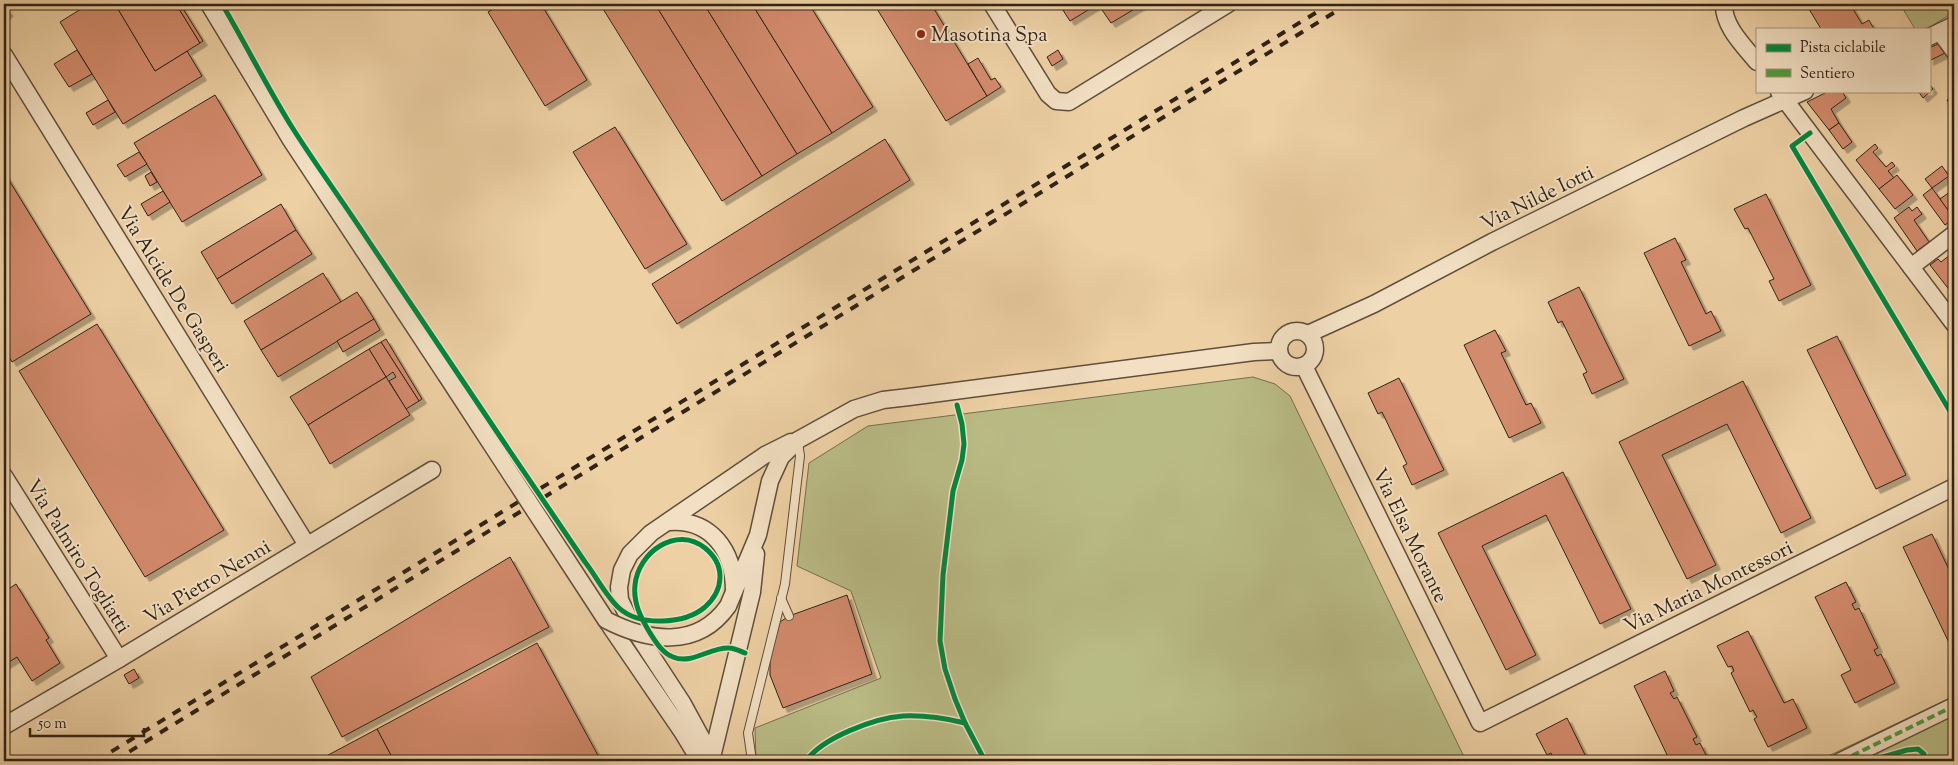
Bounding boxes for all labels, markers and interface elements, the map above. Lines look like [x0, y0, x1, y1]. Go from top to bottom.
place label: Masotina Spa [931, 22, 1047, 51]
marker: Masotina Spa [915, 28, 927, 40]
legend [1756, 28, 1930, 92]
text: Pista ciclabile [1800, 38, 1886, 59]
text: Sentiero [1800, 64, 1855, 85]
street label: Via Nilde Iotti [1477, 159, 1600, 239]
street label: Via Alcide De Gasperi [109, 201, 235, 379]
street label: Via Elsa Morante [1364, 464, 1454, 608]
street label: Via Palmiro Togliatti [18, 474, 136, 640]
street label: Via Pietro Nenni [139, 534, 278, 633]
street label: Via Maria Montessori [1620, 535, 1799, 642]
scale bar [30, 705, 144, 737]
text: 50 m [37, 714, 67, 735]

